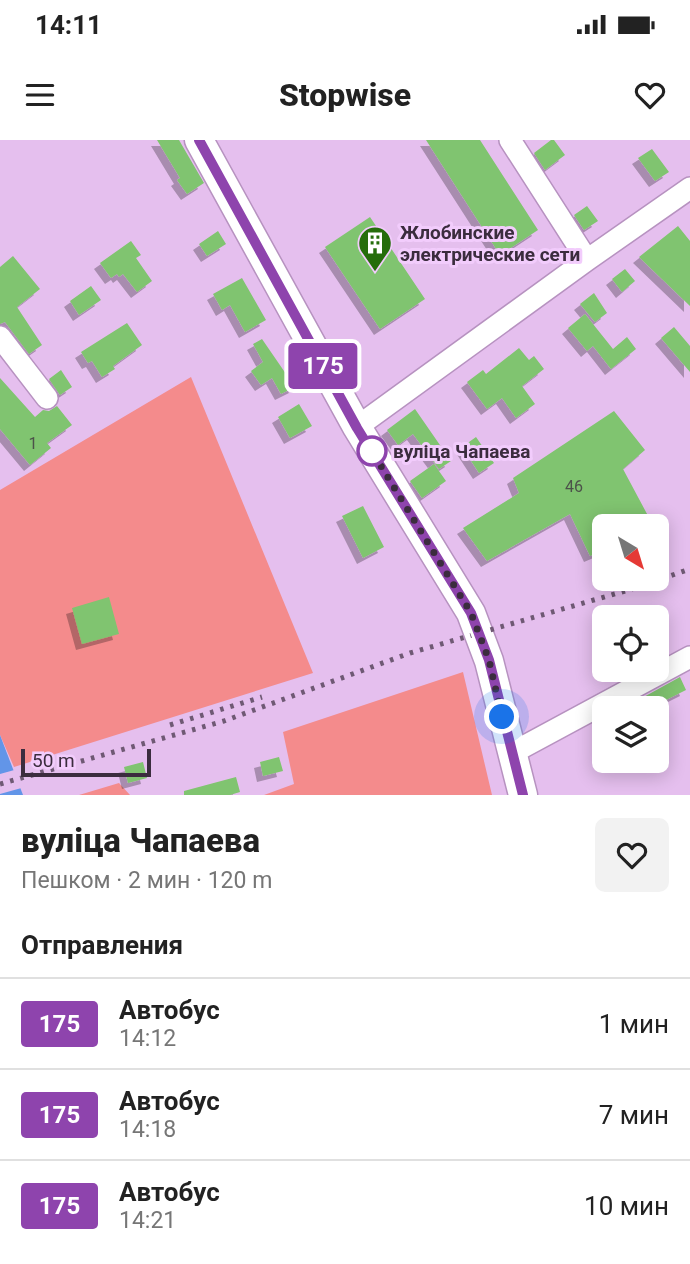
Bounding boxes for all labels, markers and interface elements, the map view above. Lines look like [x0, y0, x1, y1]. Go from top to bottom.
text: 14:11 [35, 10, 102, 40]
icon: menu [21, 76, 59, 114]
text: Stopwise [279, 76, 411, 114]
icon: heart [631, 76, 669, 114]
place label: Жлобинские электрические сети [400, 221, 580, 266]
building icon: Жлобинские электрические сети [356, 224, 394, 273]
line badge: 175 [283, 343, 363, 389]
text: 175 [302, 352, 344, 380]
house number: 1 [29, 434, 38, 453]
marker: вуліца Чапаева [357, 436, 387, 466]
place label: вуліца Чапаева [393, 440, 531, 463]
house number: 46 [565, 477, 583, 496]
north arrow [592, 514, 668, 592]
map controls [592, 514, 669, 773]
button: locate [592, 605, 669, 682]
button: layers [592, 696, 669, 773]
your location [484, 699, 519, 734]
scale bar [21, 746, 150, 778]
text: 50 m [32, 749, 75, 772]
button: heart [595, 818, 669, 892]
text: вуліца Чапаева [21, 821, 260, 860]
text: Пешком · 2 мин · 120 m [21, 867, 272, 894]
text: Отправления [21, 930, 183, 960]
text: Автобус [119, 995, 220, 1025]
text: 1 мин [599, 1009, 669, 1039]
text: 175 [39, 1010, 80, 1038]
text: 14:12 [119, 1025, 176, 1052]
text: Автобус [119, 1086, 220, 1116]
text: 7 мин [599, 1100, 669, 1130]
text: 175 [39, 1101, 80, 1129]
text: 14:18 [119, 1116, 176, 1143]
text: Автобус [119, 1177, 220, 1207]
text: 10 мин [584, 1191, 669, 1221]
text: 175 [39, 1192, 80, 1220]
text: 14:21 [119, 1207, 176, 1234]

